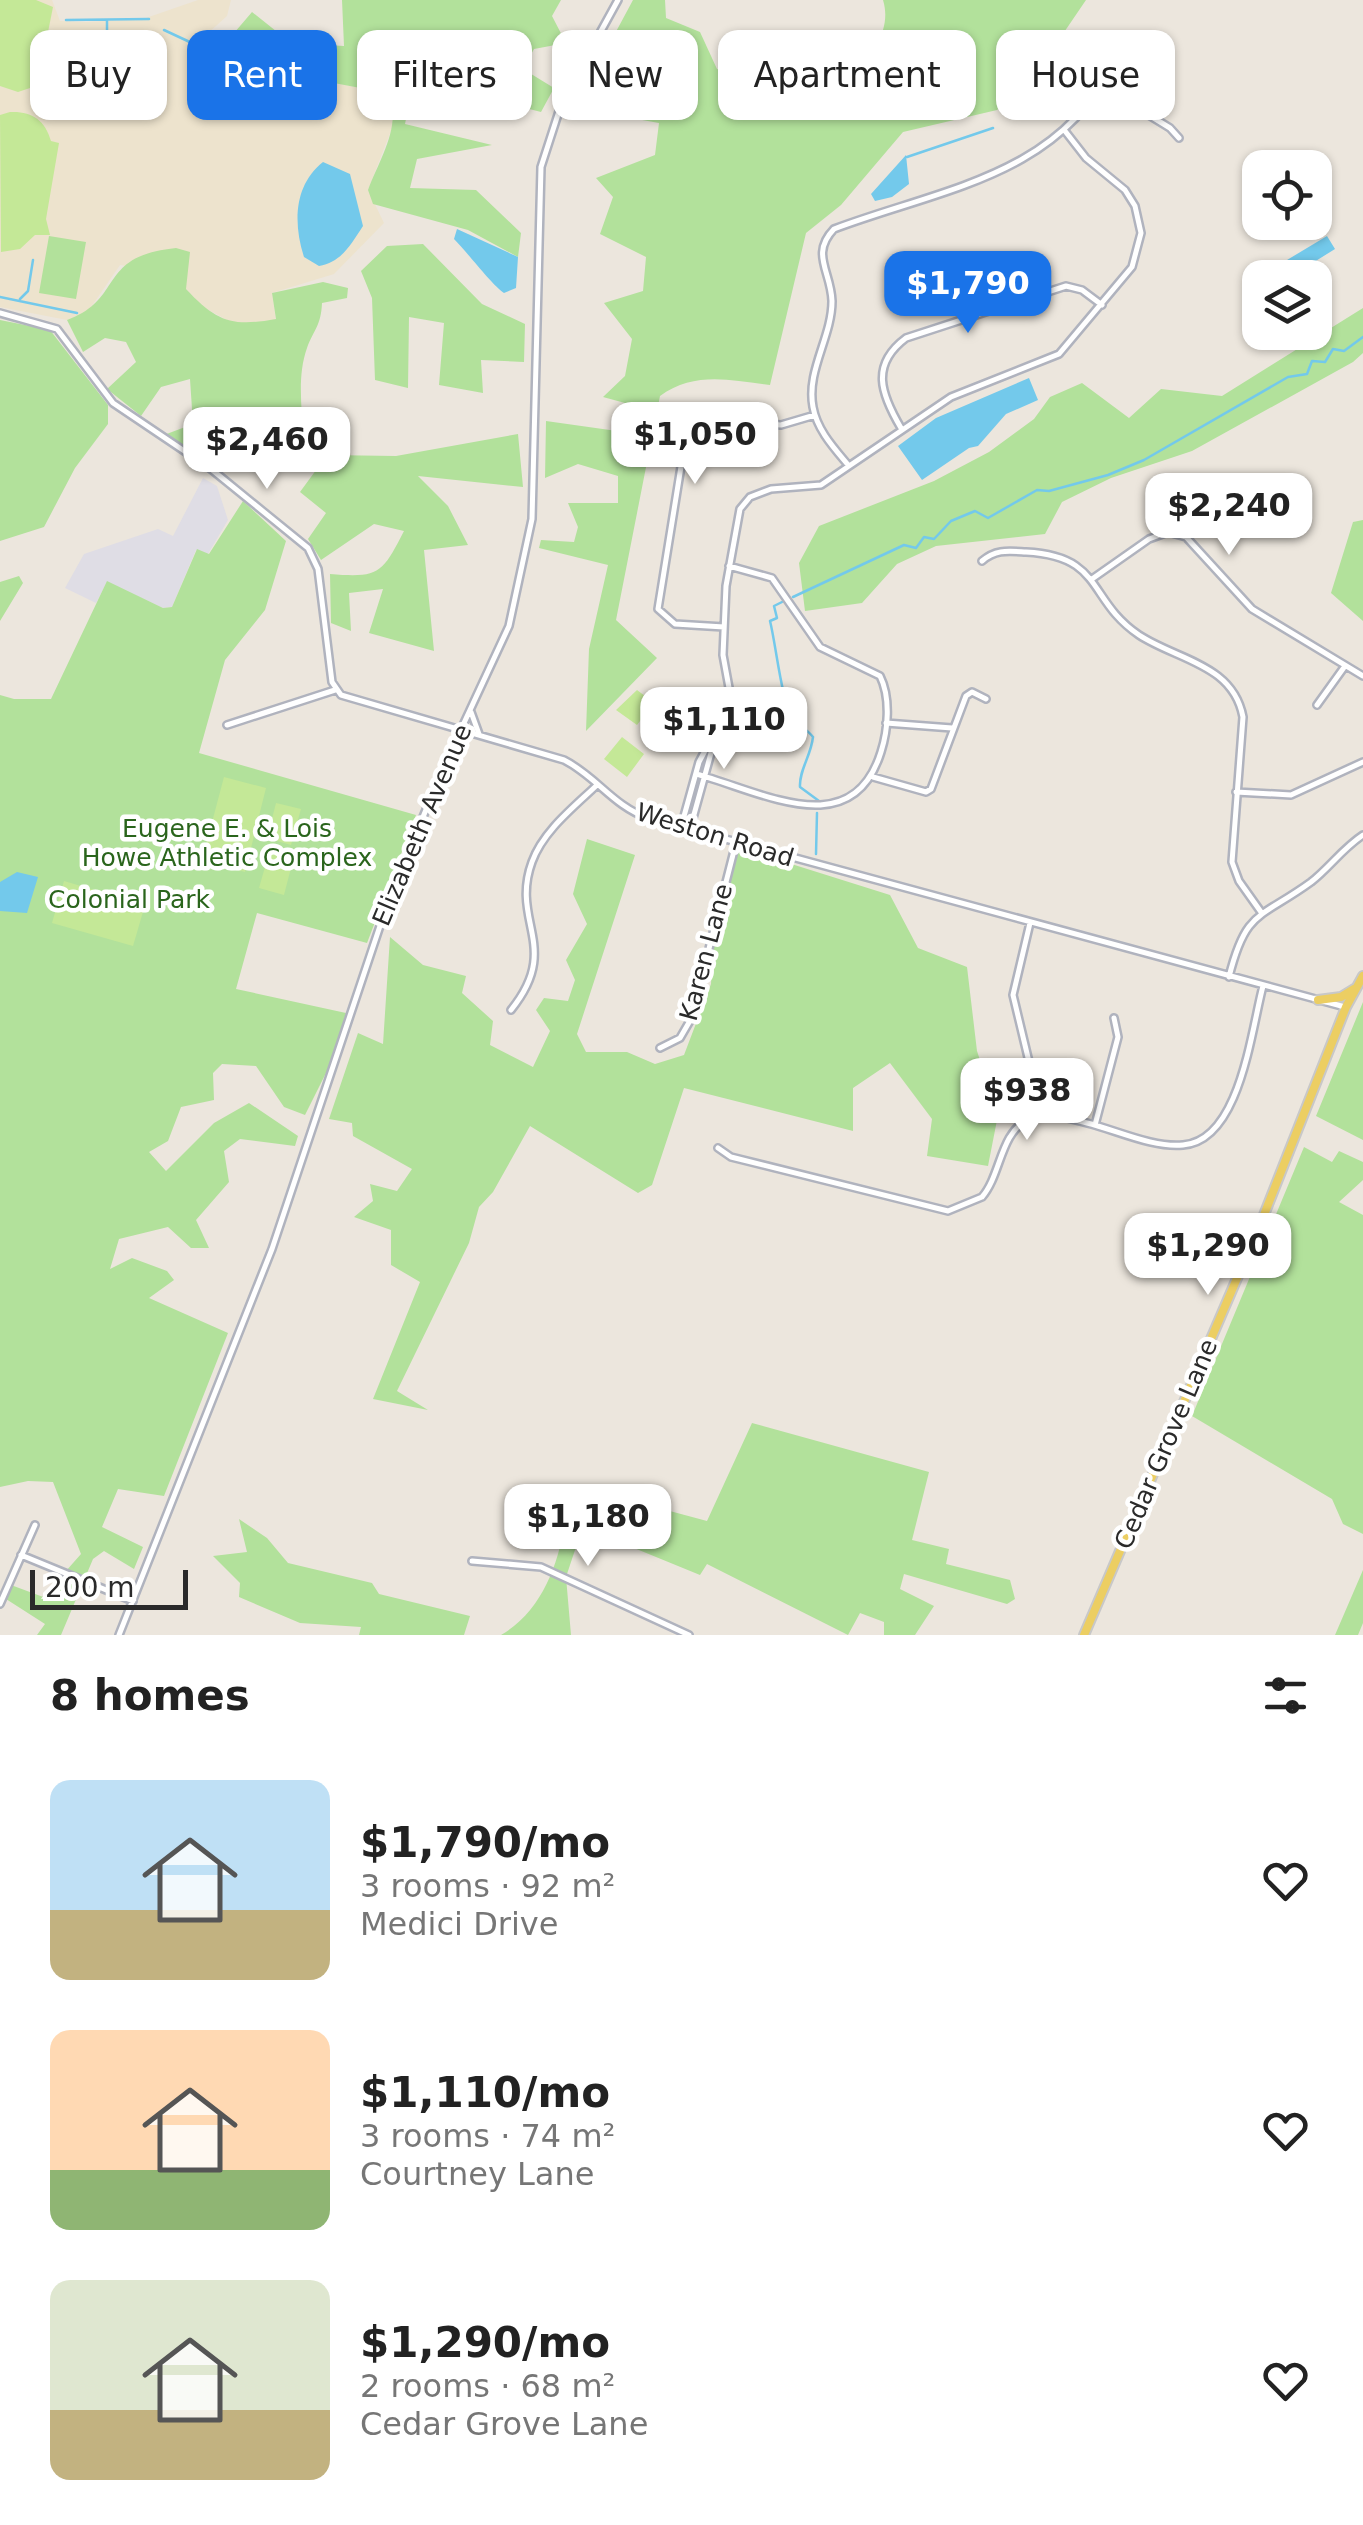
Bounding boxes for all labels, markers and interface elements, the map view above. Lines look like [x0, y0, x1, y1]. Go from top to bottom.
chip: Buy [30, 30, 167, 120]
chip: Rent [187, 30, 337, 120]
chip: Filters [357, 30, 532, 120]
chip: New [552, 30, 698, 120]
chip: Apartment [718, 30, 976, 120]
chip: House [996, 30, 1175, 120]
map controls [1242, 150, 1332, 350]
button: locate [1242, 150, 1332, 240]
pin: $1,790 [887, 251, 1049, 336]
button: layers [1242, 260, 1332, 350]
text: $1,790 [906, 264, 1030, 302]
pin: $1,050 [614, 402, 776, 487]
pin: $2,460 [186, 407, 348, 492]
text: $1,050 [633, 415, 757, 453]
text: $2,460 [205, 420, 329, 458]
pin: $2,240 [1148, 473, 1310, 558]
text: $2,240 [1167, 486, 1291, 524]
pin: $1,110 [643, 687, 805, 772]
text: $1,110 [662, 700, 786, 738]
street label: Elizabeth Avenue [366, 720, 478, 930]
street label: Weston Road [633, 797, 797, 873]
park label: Eugene E. & Lois Howe Athletic Complex [82, 814, 372, 872]
street label: Karen Lane [674, 880, 738, 1024]
park label: Colonial Park [48, 885, 211, 914]
pin: $938 [968, 1058, 1086, 1143]
text: $938 [982, 1071, 1072, 1109]
pin: $1,290 [1127, 1213, 1289, 1298]
text: $1,290 [1146, 1226, 1270, 1264]
street label: Cedar Grove Lane [1109, 1335, 1223, 1553]
pin: $1,180 [507, 1484, 669, 1569]
text: $1,180 [526, 1497, 650, 1535]
scale bar [30, 1565, 188, 1610]
text: 200 m [45, 1571, 135, 1604]
icon: filters [1258, 1668, 1313, 1723]
text: 8 homes [50, 1671, 250, 1720]
text: $1,790/mo [360, 1818, 610, 1867]
icon: home [130, 1820, 250, 1940]
icon: heart [1258, 1853, 1313, 1908]
text: 3 rooms · 92 m² [360, 1867, 615, 1905]
text: Medici Drive [360, 1905, 558, 1943]
text: $1,110/mo [360, 2068, 610, 2117]
icon: home [130, 2070, 250, 2190]
icon: heart [1258, 2103, 1313, 2158]
text: 3 rooms · 74 m² [360, 2117, 615, 2155]
text: Courtney Lane [360, 2155, 594, 2193]
text: $1,290/mo [360, 2318, 610, 2367]
icon: home [130, 2320, 250, 2440]
icon: heart [1258, 2353, 1313, 2408]
text: 2 rooms · 68 m² [360, 2367, 615, 2405]
text: Cedar Grove Lane [360, 2405, 648, 2443]

